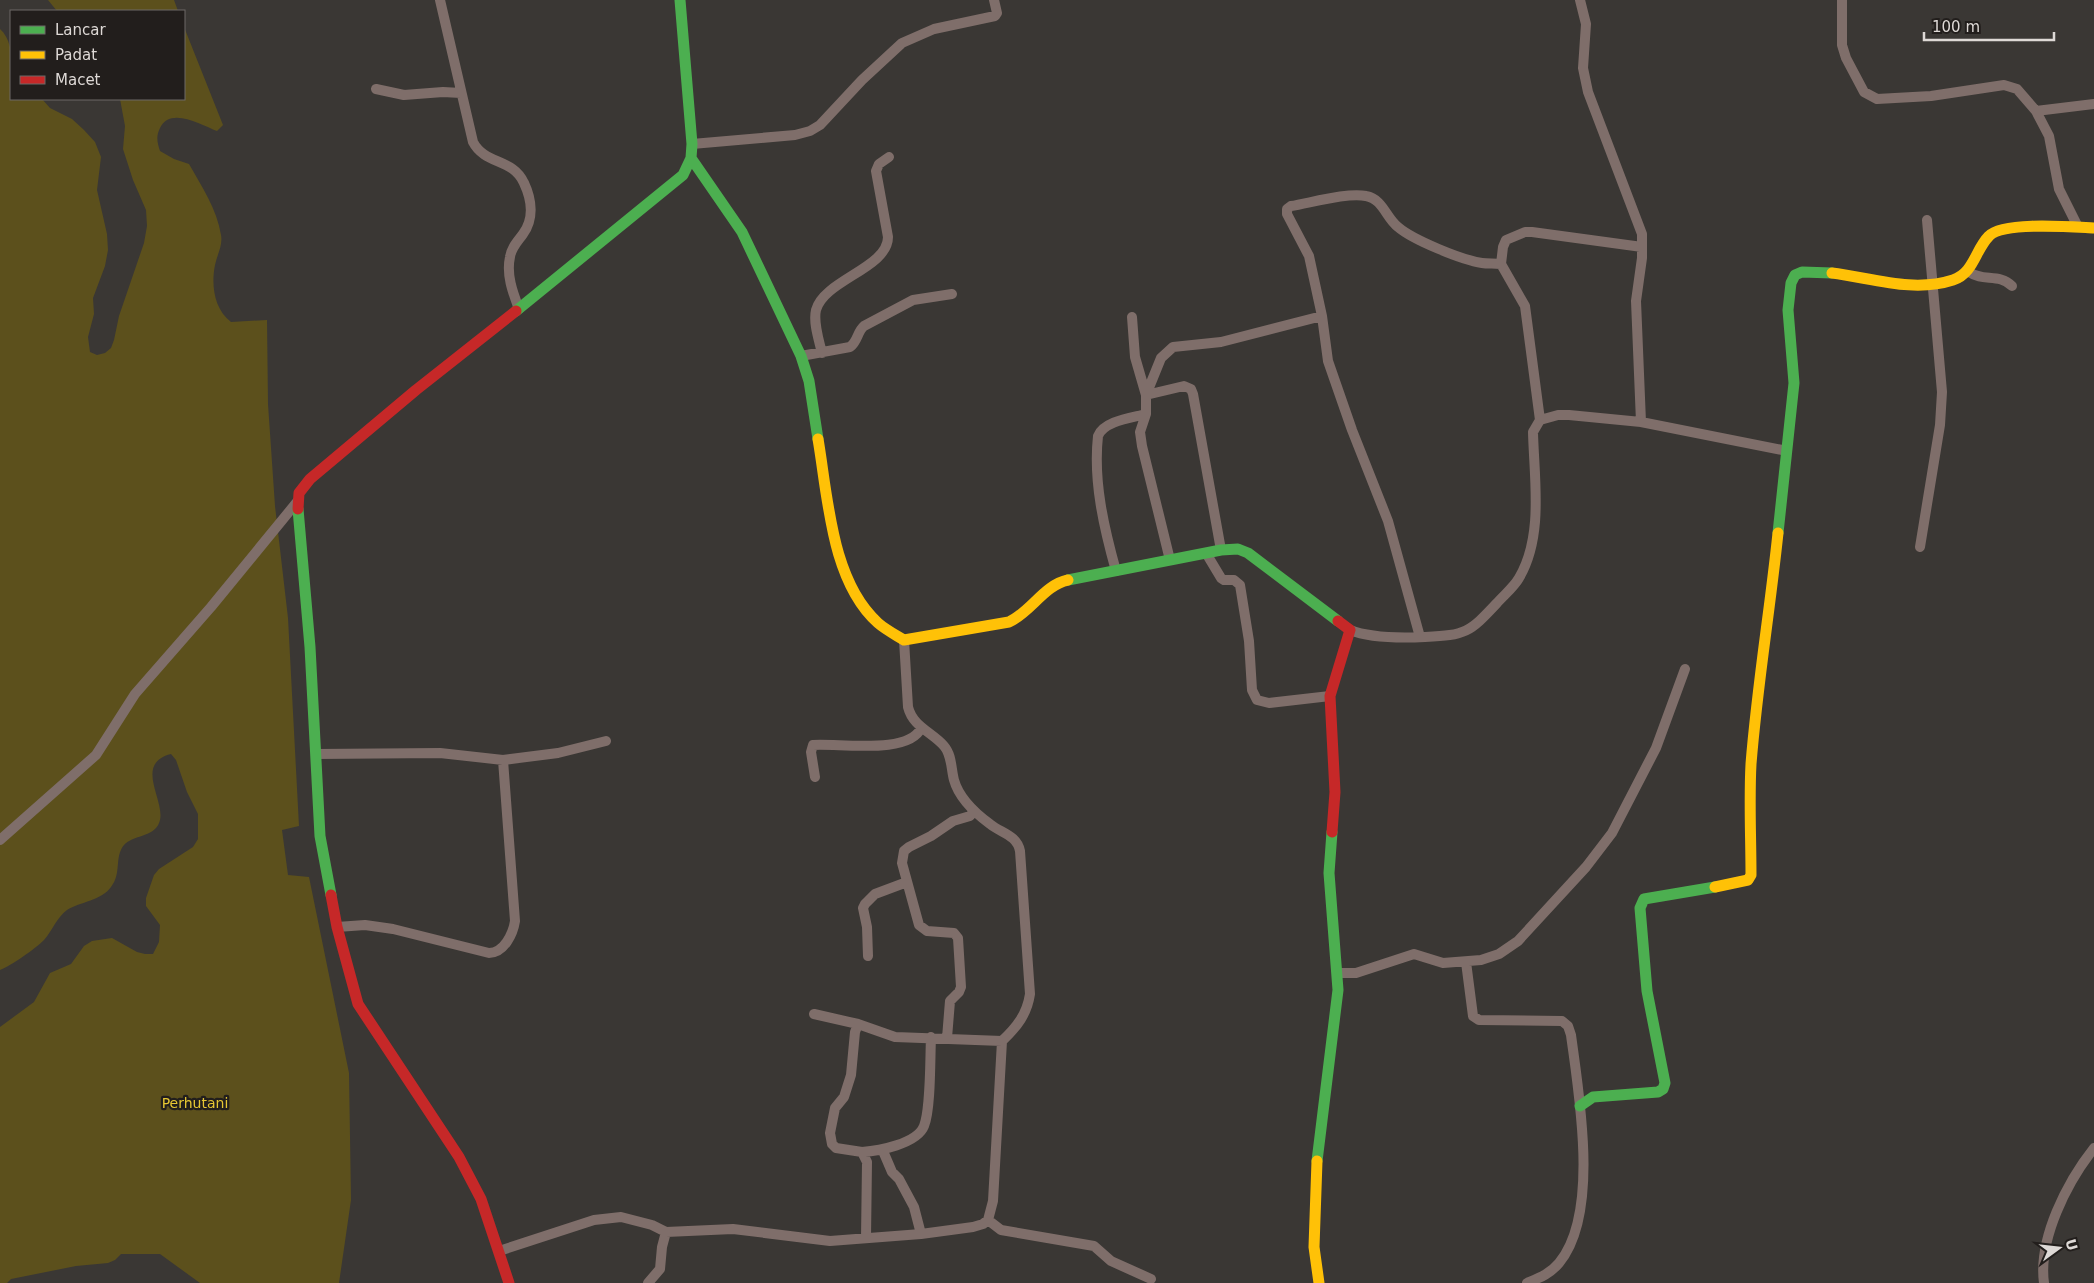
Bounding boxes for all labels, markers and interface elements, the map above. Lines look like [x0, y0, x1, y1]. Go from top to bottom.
legend [10, 10, 185, 100]
scale bar [1924, 10, 2054, 42]
text: 100 m [1932, 18, 1980, 36]
text: Lancar [55, 21, 106, 39]
text: Padat [55, 46, 97, 64]
text: Macet [55, 71, 101, 89]
park label: Perhutani [162, 1095, 228, 1111]
north arrow [2034, 1223, 2084, 1273]
text: U [2062, 1237, 2081, 1252]

